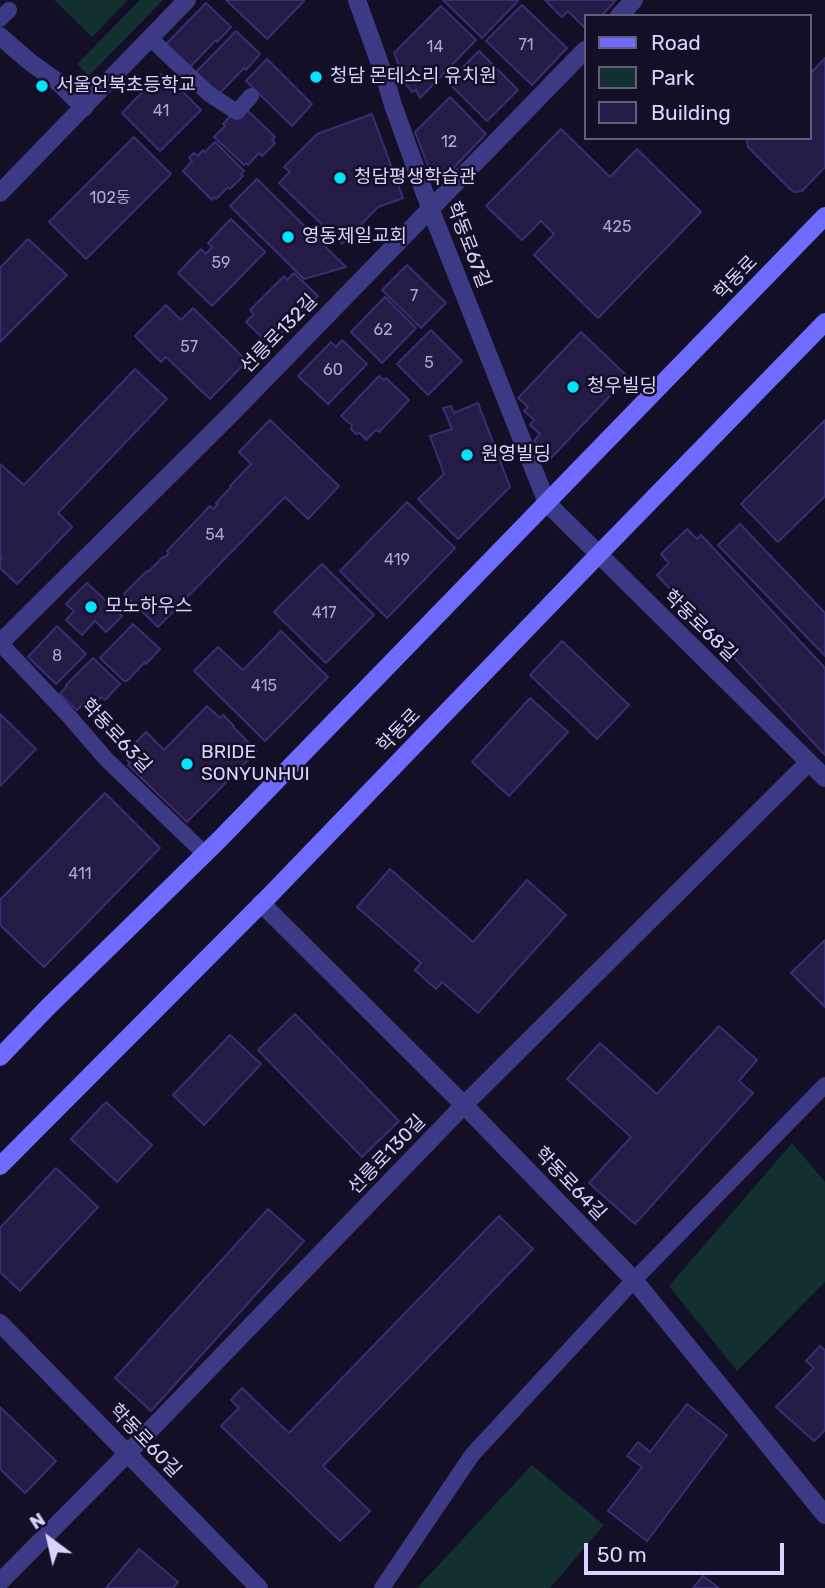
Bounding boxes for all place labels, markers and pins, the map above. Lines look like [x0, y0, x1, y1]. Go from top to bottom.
place label: 청담 몬테소리 유치원 [330, 66, 497, 88]
marker: 청담 몬테소리 유치원 [308, 69, 324, 85]
place label: 서울언북초등학교 [56, 75, 196, 97]
marker: 서울언북초등학교 [34, 78, 50, 94]
place label: 청담평생학습관 [354, 167, 476, 189]
marker: 청담평생학습관 [332, 170, 348, 186]
place label: 영동제일교회 [302, 226, 407, 248]
marker: 영동제일교회 [280, 229, 296, 245]
place label: 청우빌딩 [587, 376, 657, 398]
marker: 청우빌딩 [565, 379, 581, 395]
place label: 원영빌딩 [481, 444, 551, 466]
marker: 원영빌딩 [459, 447, 475, 463]
place label: 모노하우스 [105, 596, 192, 618]
marker: 모노하우스 [83, 599, 99, 615]
place label: BRIDE SONYUNHUI [201, 742, 310, 786]
marker: BRIDE SONYUNHUI [179, 756, 195, 772]

